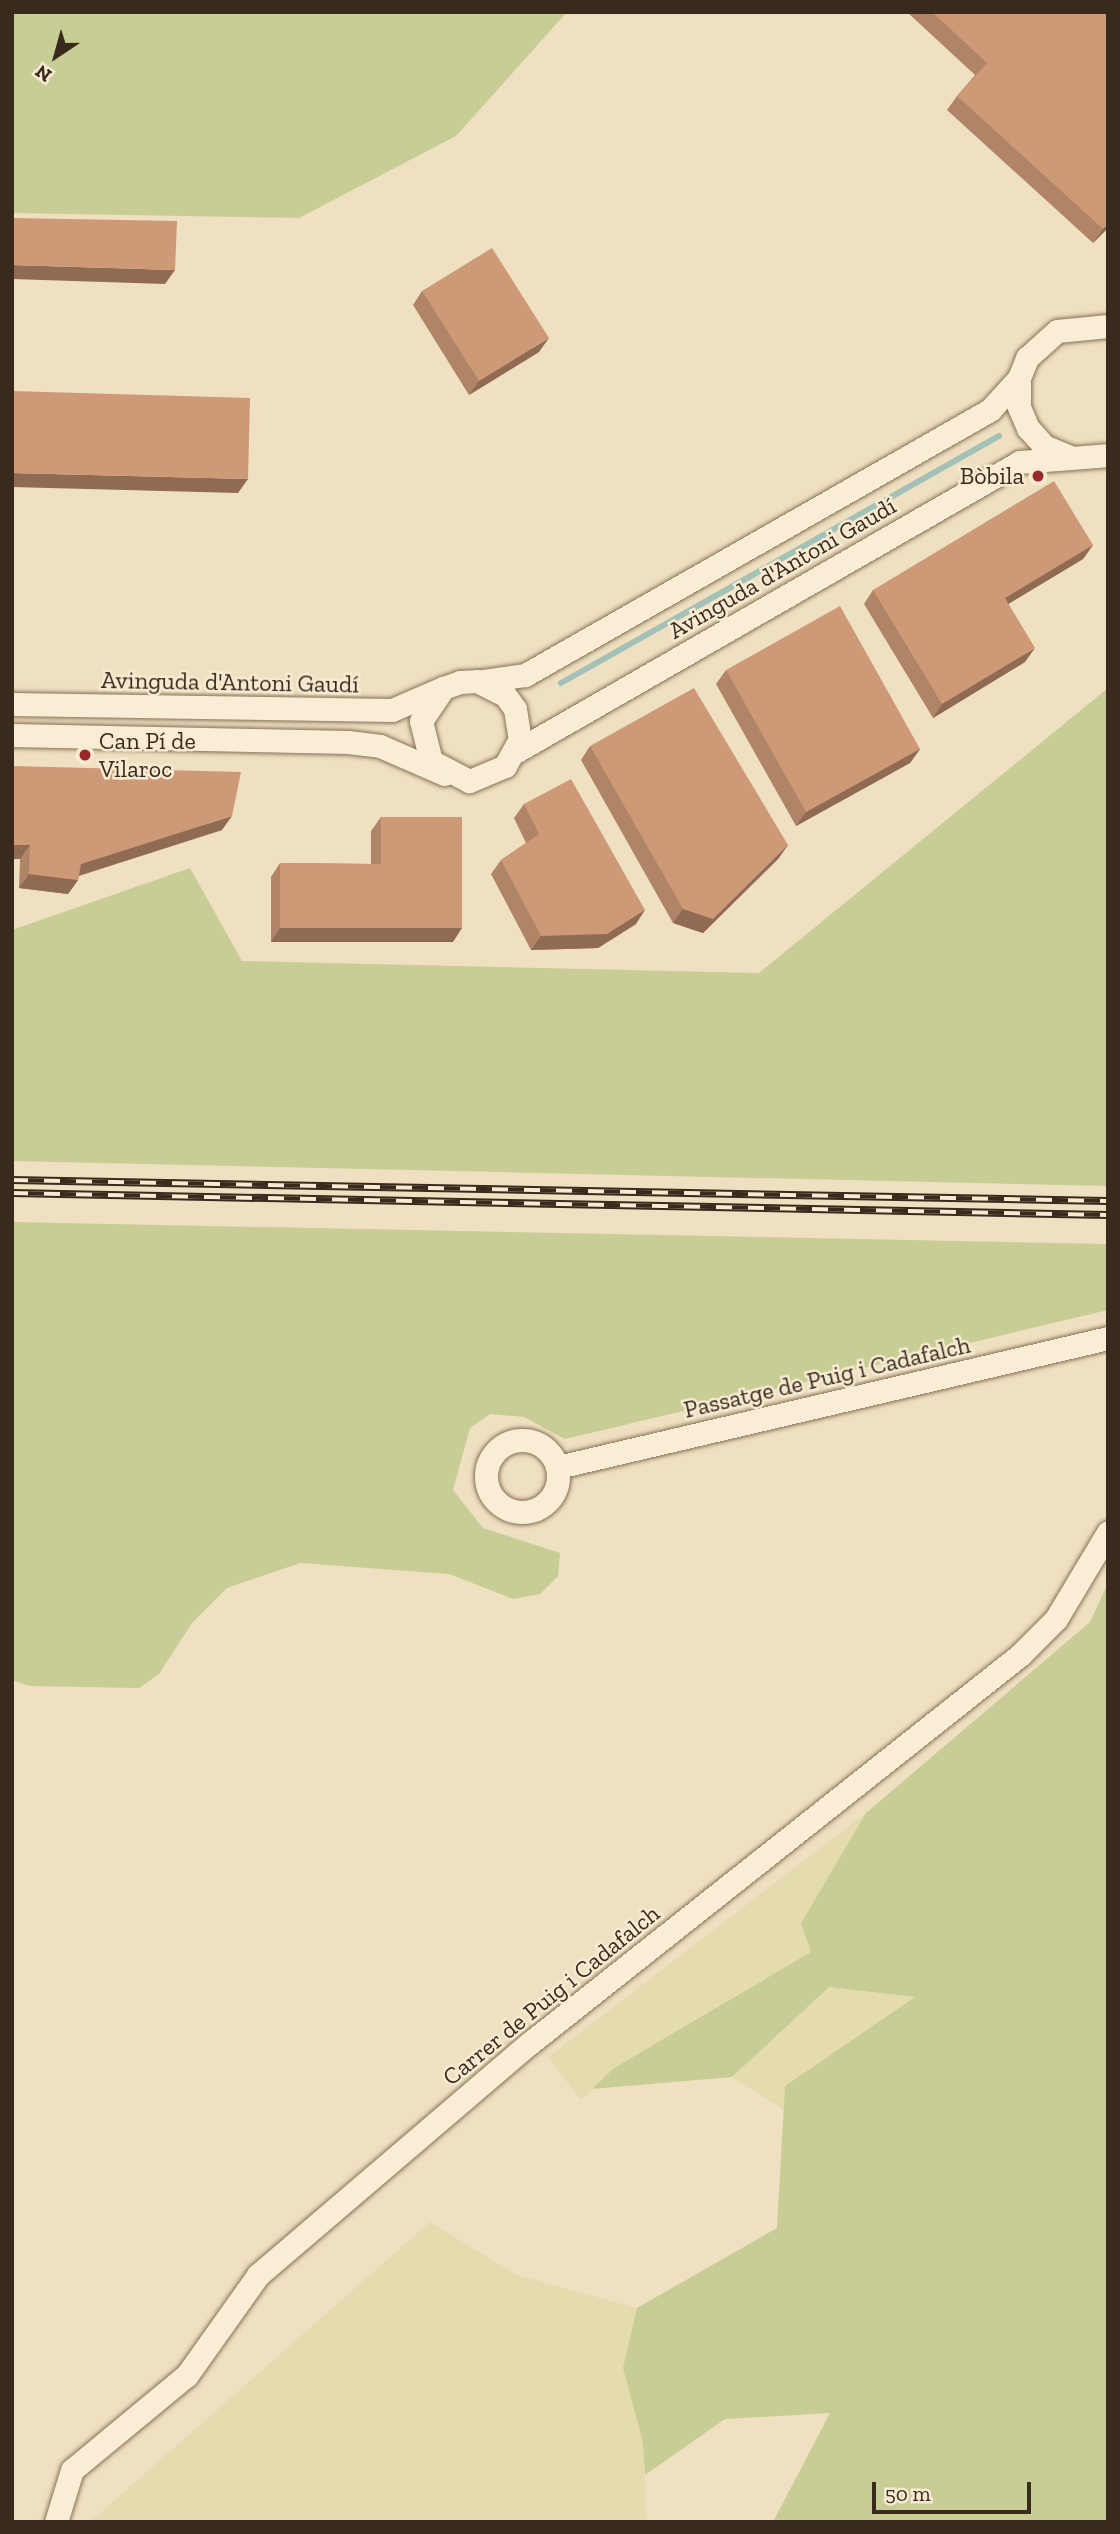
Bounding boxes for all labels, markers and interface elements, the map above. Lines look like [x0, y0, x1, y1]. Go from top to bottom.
north arrow [21, 21, 91, 91]
text: N [31, 60, 56, 87]
place label: Bòbila [960, 462, 1024, 490]
marker: Bòbila [1030, 468, 1046, 484]
street label: Avinguda d'Antoni Gaudí [663, 491, 901, 645]
street label: Avinguda d'Antoni Gaudí [101, 665, 359, 699]
place label: Can Pí de Vilaroc [99, 727, 196, 783]
marker: Can Pí de Vilaroc [77, 747, 93, 763]
street label: Passatge de Puig i Cadafalch [681, 1330, 973, 1424]
street label: Carrer de Puig i Cadafalch [437, 1899, 665, 2091]
scale bar [875, 2468, 1034, 2512]
text: 50 m [885, 2481, 931, 2506]

